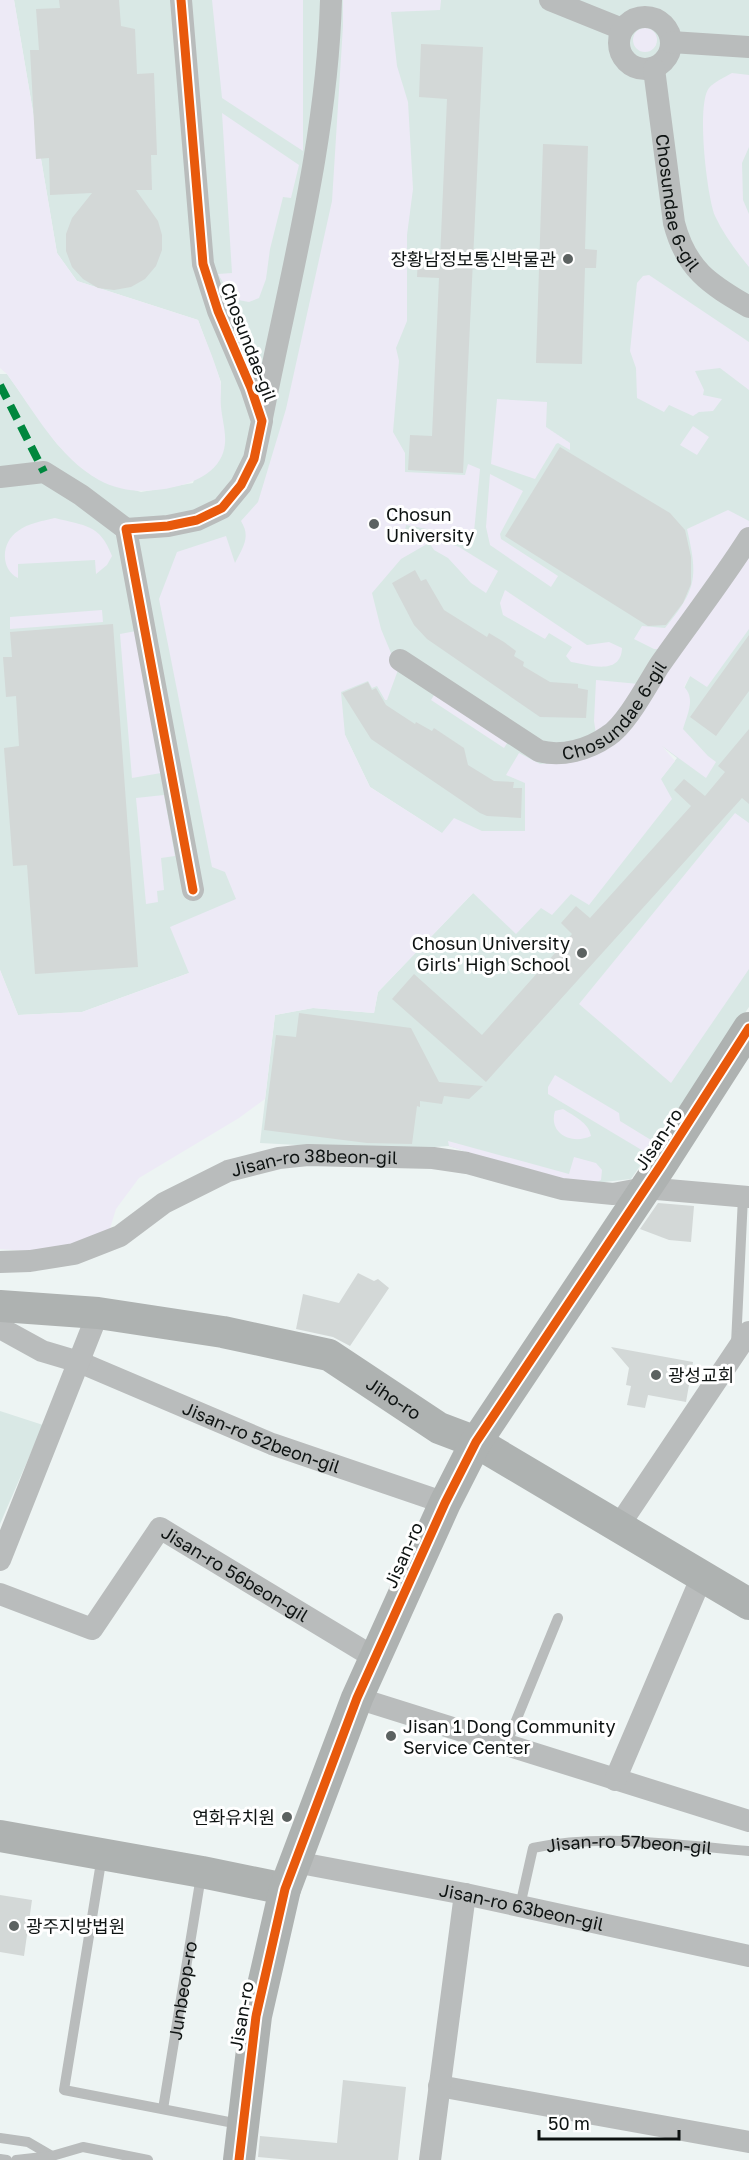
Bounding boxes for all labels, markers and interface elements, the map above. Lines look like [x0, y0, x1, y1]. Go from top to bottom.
street label: Chosundae 6-gil [652, 132, 705, 276]
place label: 장황남정보통신박물관 [390, 248, 556, 270]
marker: 장황남정보통신박물관 [561, 252, 575, 266]
street label: Chosundae-gil [216, 279, 282, 405]
place label: Chosun University [386, 503, 474, 546]
marker: Chosun University [367, 517, 381, 531]
street label: Chosundae 6-gil [560, 656, 671, 764]
place label: Chosun University Girls' High School [412, 932, 570, 975]
marker: Chosun University Girls' High School [575, 946, 589, 960]
street label: Jisan-ro [629, 1104, 687, 1174]
street label: Jisan-ro 38beon-gil [229, 1144, 398, 1181]
place label: 광성교회 [668, 1364, 734, 1386]
marker: 광성교회 [649, 1368, 663, 1382]
street label: Jiho-ro [362, 1372, 425, 1424]
street label: Jisan-ro 52beon-gil [179, 1396, 343, 1478]
street label: Jisan-ro [379, 1519, 427, 1591]
street label: Jisan-ro 56beon-gil [158, 1521, 313, 1626]
place label: Jisan 1 Dong Community Service Center [403, 1715, 616, 1758]
marker: Jisan 1 Dong Community Service Center [384, 1729, 398, 1743]
place label: 연화유치원 [192, 1806, 275, 1828]
marker: 연화유치원 [280, 1810, 294, 1824]
street label: Jisan-ro 57beon-gil [544, 1830, 713, 1859]
street label: Jisan-ro 63beon-gil [437, 1878, 606, 1935]
place label: 광주지방법원 [26, 1915, 125, 1937]
marker: 광주지방법원 [7, 1919, 21, 1933]
street label: Junbeop-ro [163, 1940, 201, 2042]
street label: Jisan-ro [224, 1980, 258, 2052]
scale bar [539, 2103, 678, 2141]
text: 50 m [548, 2112, 590, 2134]

